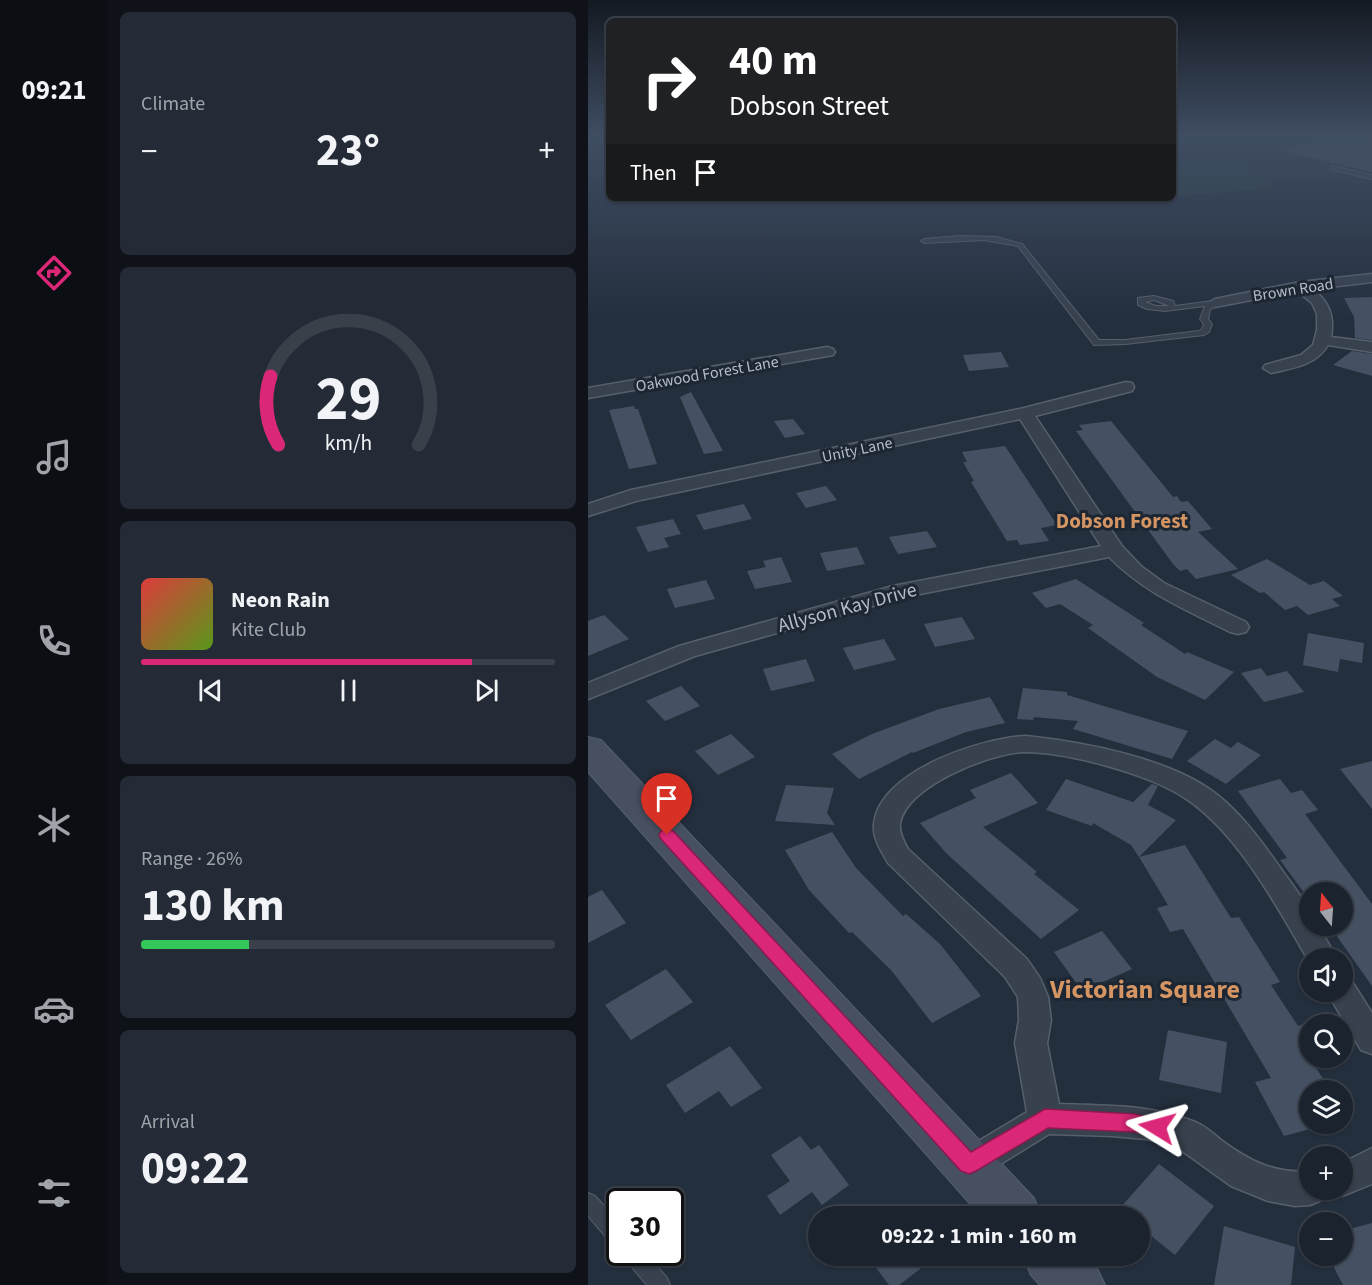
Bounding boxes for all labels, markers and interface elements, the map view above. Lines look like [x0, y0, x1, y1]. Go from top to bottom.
text: 40 m [729, 31, 818, 91]
icon: right [630, 42, 708, 120]
text: 09:21 [21, 71, 87, 110]
text: Dobson Street [729, 87, 889, 126]
text: Climate [141, 90, 205, 118]
text: 23° [316, 119, 380, 183]
text: − [141, 128, 157, 175]
text: + [539, 128, 555, 175]
icon: arrive [689, 156, 722, 189]
text: Then [630, 157, 677, 189]
icon: directions [33, 252, 75, 294]
street label: Brown Road [1251, 273, 1335, 307]
street label: Oakwood Forest Lane [634, 351, 780, 397]
text: 29 [315, 355, 381, 444]
text: km/h [324, 428, 372, 459]
street label: Unity Lane [820, 432, 895, 468]
icon: music [33, 436, 75, 478]
district label: Dobson Forest [1056, 506, 1188, 536]
street label: Allyson Kay Drive [775, 576, 920, 640]
text: Neon Rain [231, 584, 330, 616]
text: Kite Club [231, 616, 306, 644]
icon: phone [33, 620, 75, 662]
icon: previous [194, 674, 227, 707]
icon: pause [332, 674, 365, 707]
icon: next [470, 674, 503, 707]
pin [641, 773, 692, 835]
icon: arrive [650, 782, 683, 815]
icon: climate [33, 804, 75, 846]
text: Range · 26% [141, 845, 242, 873]
text: 130 km [141, 874, 285, 938]
north arrow [1299, 882, 1353, 936]
map controls [1299, 882, 1353, 1266]
button: sound [1299, 948, 1353, 1002]
district label: Victorian Square [1049, 971, 1240, 1008]
icon: car [33, 988, 75, 1030]
button: search [1299, 1014, 1353, 1068]
button: layers [1299, 1080, 1353, 1134]
position arrow [1125, 1095, 1189, 1159]
text: Arrival [141, 1108, 195, 1136]
text: 09:22 [141, 1137, 250, 1201]
button: + [1299, 1146, 1353, 1200]
icon: filters [33, 1172, 75, 1214]
speed limit sign: 30 [606, 1188, 684, 1266]
button: − [1299, 1212, 1353, 1266]
text: 09:22 · 1 min · 160 m [881, 1220, 1077, 1252]

